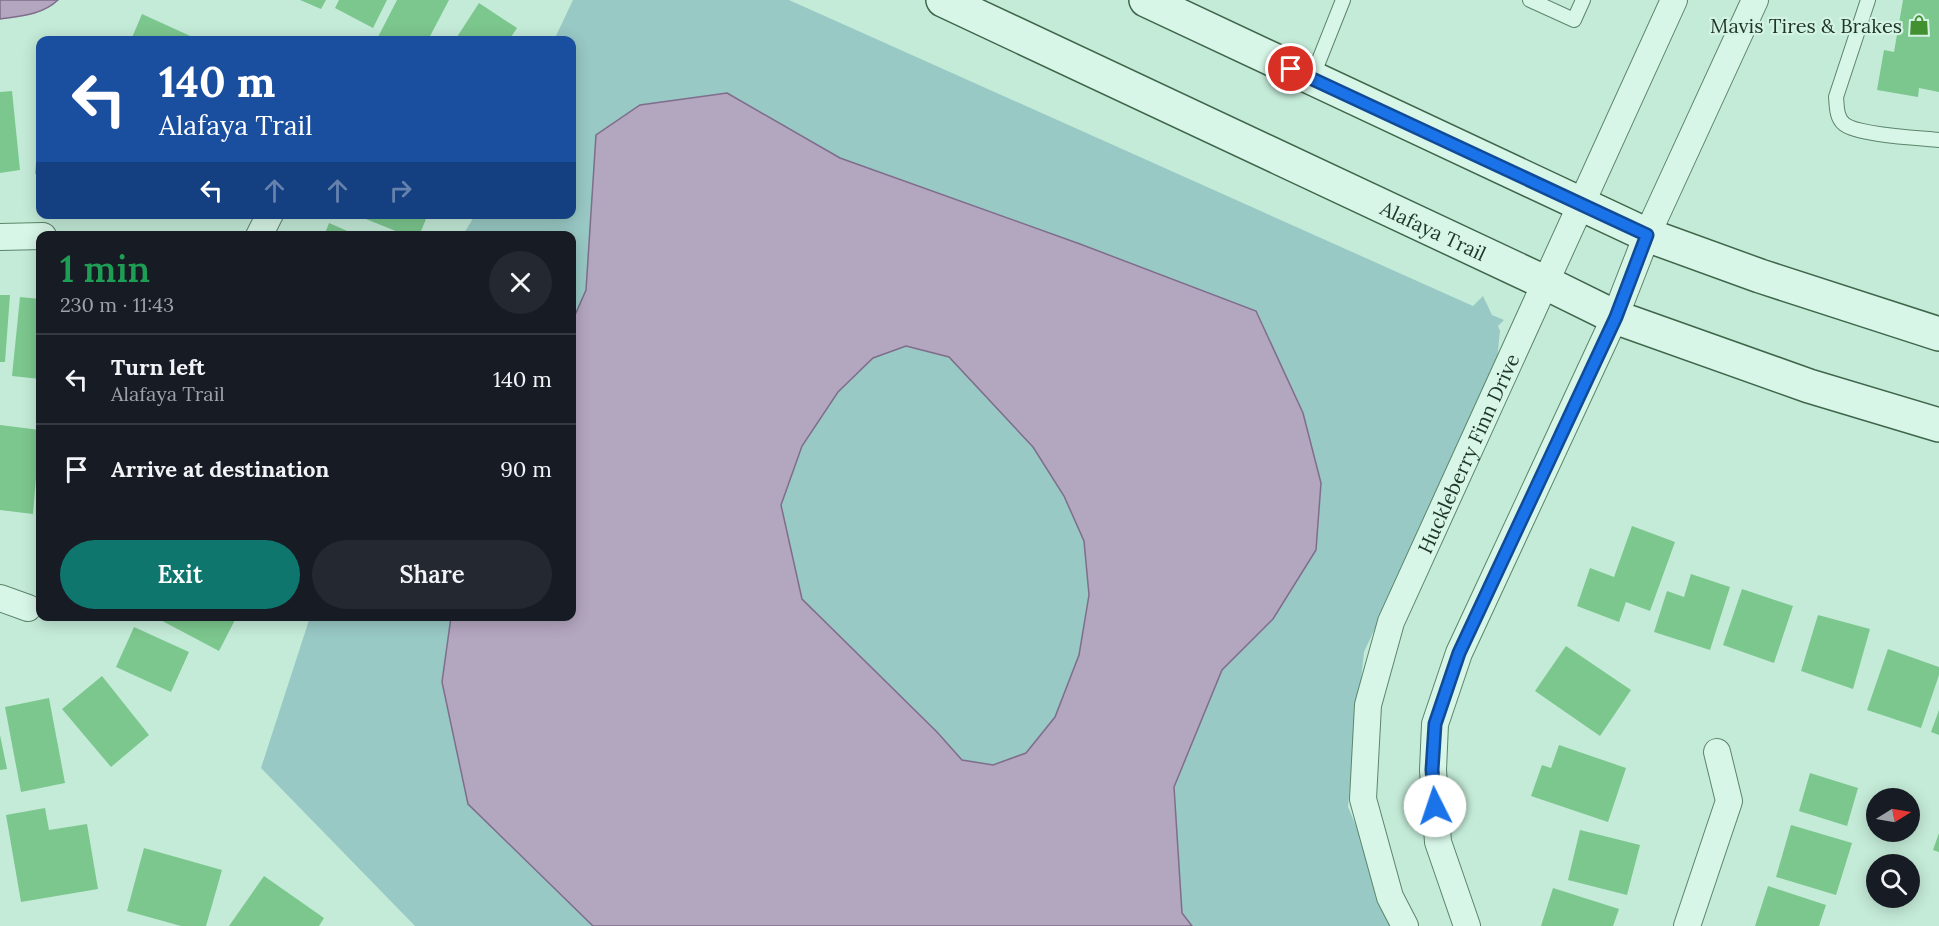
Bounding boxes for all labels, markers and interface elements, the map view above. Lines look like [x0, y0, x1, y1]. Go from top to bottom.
place label: Mavis Tires & Brakes [1710, 13, 1902, 38]
shop icon: Mavis Tires & Brakes [1907, 13, 1931, 37]
pin [1265, 43, 1316, 94]
icon: arrive [1274, 52, 1307, 85]
text: 140 m [159, 55, 275, 109]
icon: left [60, 60, 138, 138]
text: Alafaya Trail [159, 108, 313, 142]
icon: left [195, 174, 228, 207]
icon: ahead [258, 174, 291, 207]
icon: ahead [321, 174, 354, 207]
icon: right [384, 174, 417, 207]
street label: Alafaya Trail [1376, 194, 1490, 266]
text: 1 min [60, 246, 150, 292]
button: close [489, 251, 552, 314]
text: 230 m · 11:43 [60, 292, 174, 317]
street label: Huckleberry Finn Drive [1411, 349, 1524, 557]
text: Turn left [111, 353, 205, 381]
icon: left [60, 363, 93, 396]
text: 140 m [493, 365, 552, 393]
text: Alafaya Trail [111, 381, 225, 406]
icon: arrive [60, 453, 93, 486]
text: Arrive at destination [111, 455, 329, 483]
text: 90 m [500, 455, 552, 483]
button: Exit [60, 540, 300, 609]
button: Share [312, 540, 552, 609]
position arrow [1403, 774, 1467, 838]
north arrow [1866, 788, 1920, 842]
map controls [1866, 788, 1920, 908]
button: search [1866, 854, 1920, 908]

